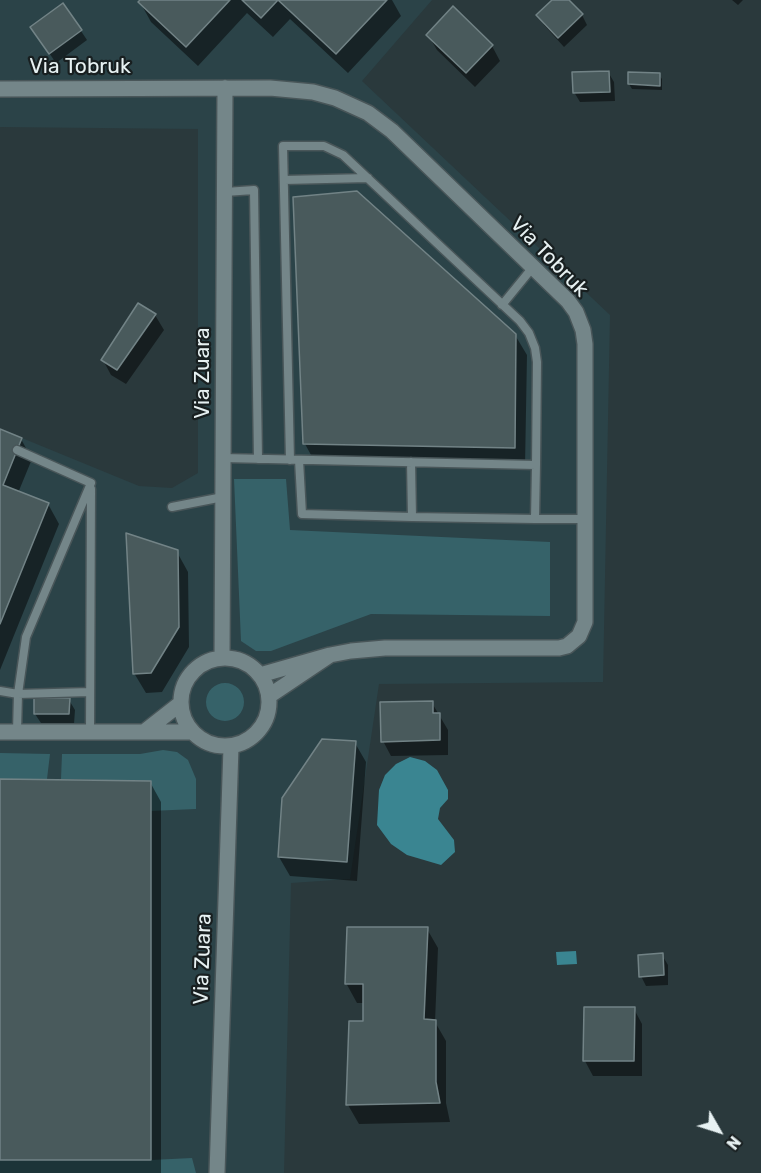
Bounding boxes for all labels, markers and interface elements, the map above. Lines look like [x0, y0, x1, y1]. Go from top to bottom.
street label: Via Tobruk [29, 54, 131, 80]
street label: Via Tobruk [505, 212, 593, 302]
street label: Via Zuara [190, 327, 216, 419]
street label: Via Zuara [189, 913, 217, 1005]
north arrow [689, 1101, 749, 1161]
text: N [722, 1132, 744, 1153]

